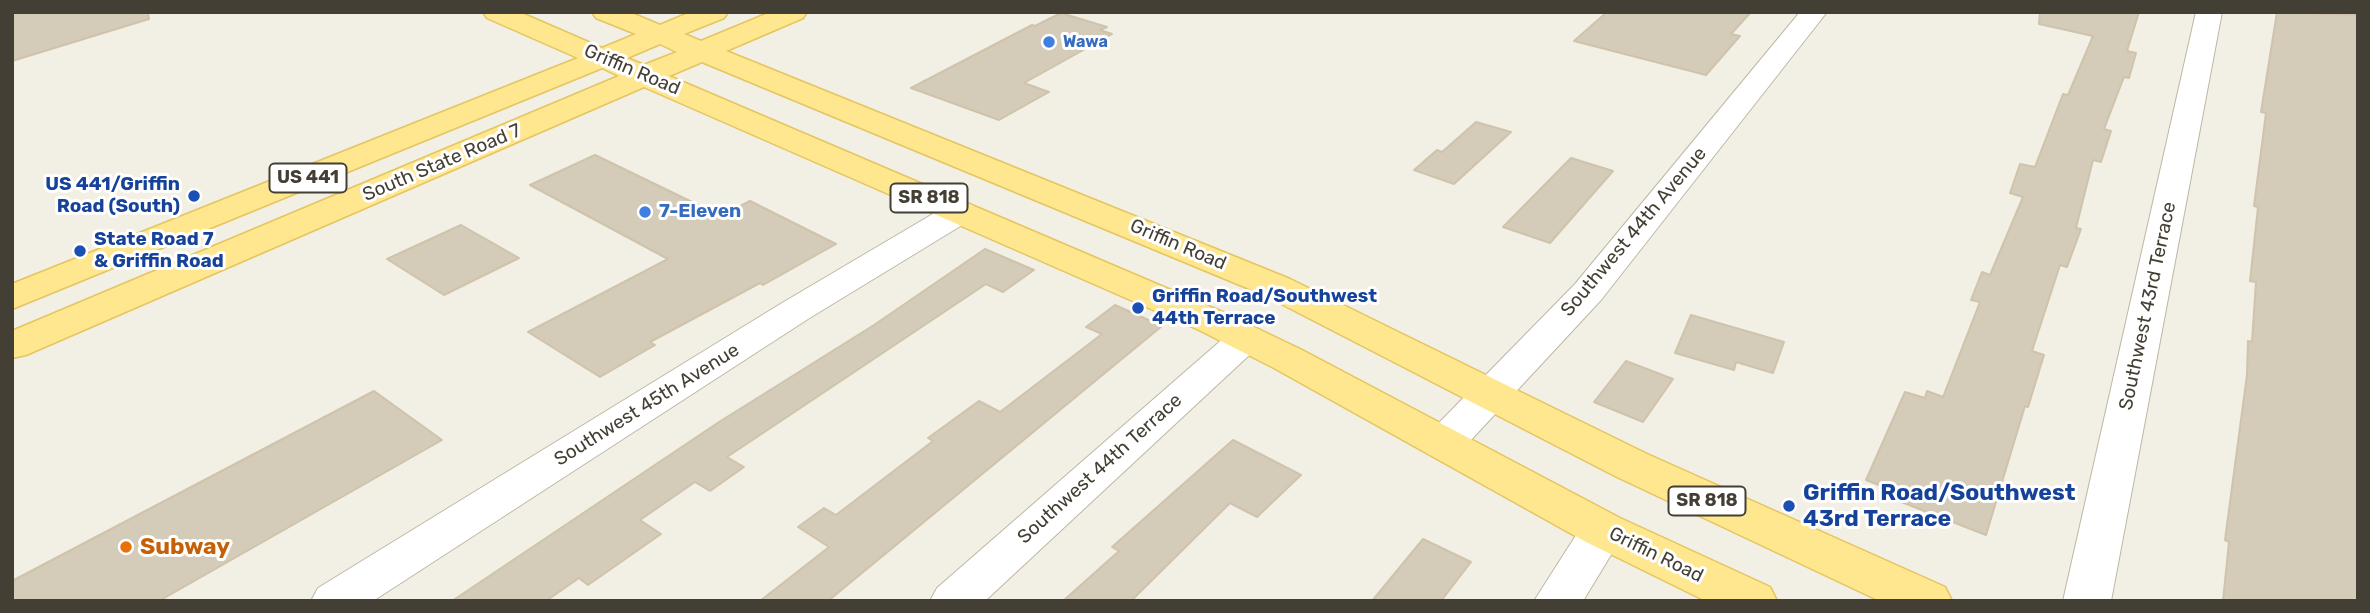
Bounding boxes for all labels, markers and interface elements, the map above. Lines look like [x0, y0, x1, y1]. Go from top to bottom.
place label: Wawa [1063, 32, 1108, 52]
marker: Wawa [1041, 34, 1057, 50]
street label: Griffin Road [581, 40, 683, 100]
street label: South State Road 7 [359, 119, 525, 207]
street label: Southwest 44th Avenue [1556, 143, 1712, 321]
road number: US 441 [270, 163, 346, 192]
place label: US 441/Griffin Road (South) [45, 174, 180, 218]
road number: SR 818 [890, 183, 968, 212]
marker: US 441/Griffin Road (South) [186, 188, 202, 204]
street label: Southwest 43rd Terrace [2115, 200, 2181, 412]
place label: 7-Eleven [659, 201, 741, 223]
marker: 7-Eleven [637, 204, 653, 220]
street label: Griffin Road [1127, 215, 1229, 275]
place label: State Road 7 & Griffin Road [94, 229, 224, 273]
marker: State Road 7 & Griffin Road [72, 243, 88, 259]
place label: Griffin Road/Southwest 44th Terrace [1152, 286, 1377, 330]
marker: Griffin Road/Southwest 44th Terrace [1130, 300, 1146, 316]
street label: Southwest 45th Avenue [550, 339, 744, 471]
street label: Southwest 44th Terrace [1013, 389, 1187, 549]
place label: Griffin Road/Southwest 43rd Terrace [1803, 479, 2075, 533]
road number: SR 818 [1668, 486, 1746, 516]
marker: Griffin Road/Southwest 43rd Terrace [1781, 498, 1797, 514]
street label: Griffin Road [1605, 522, 1707, 588]
place label: Subway [140, 533, 230, 561]
marker: Subway [118, 539, 134, 555]

